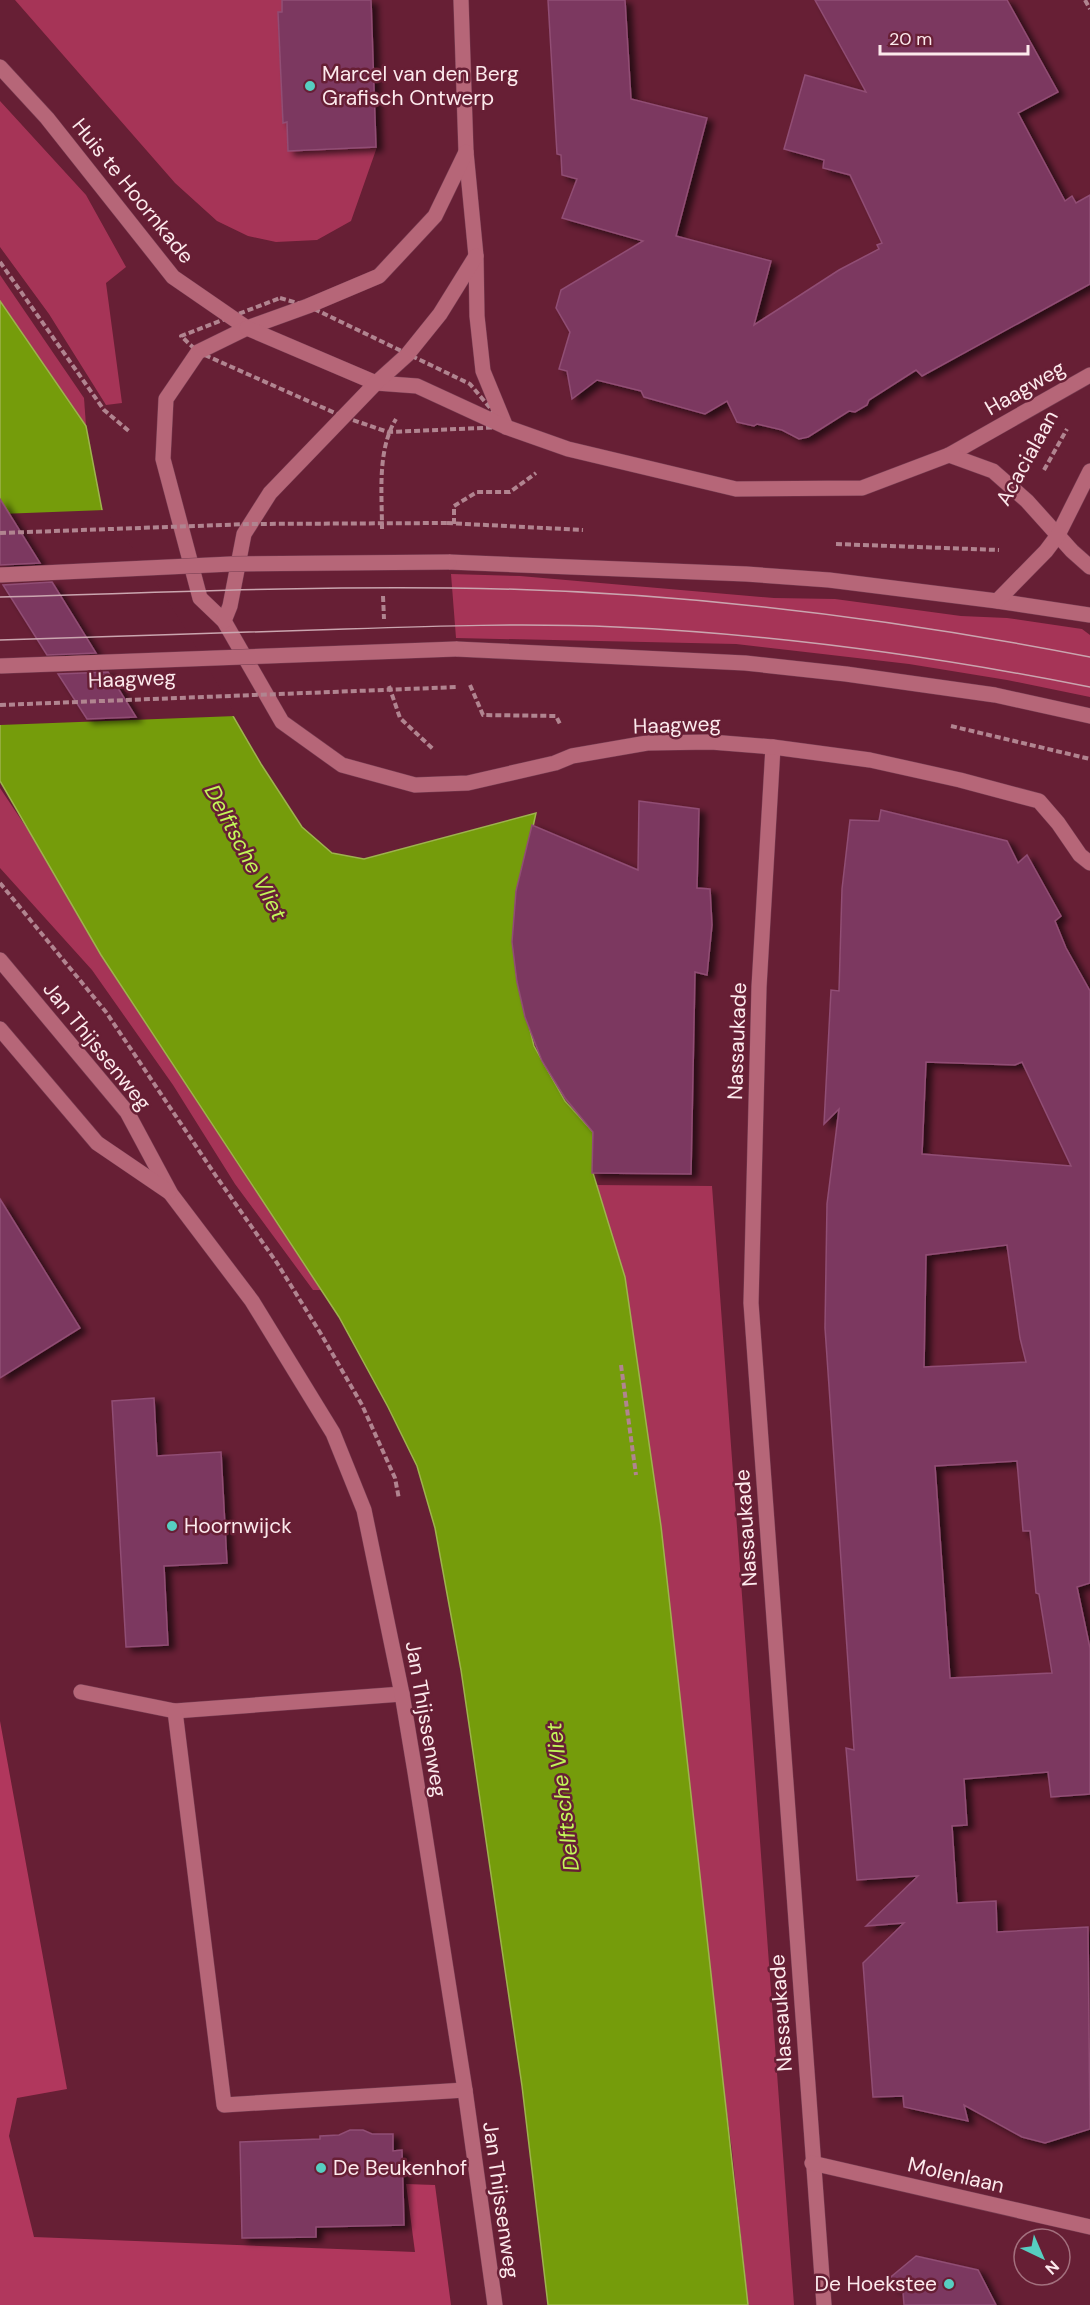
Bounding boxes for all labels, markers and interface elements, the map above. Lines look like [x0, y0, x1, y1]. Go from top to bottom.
scale bar [880, 18, 1028, 56]
text: 20 m [889, 27, 932, 51]
place label: Marcel van den Berg Grafisch Ontwerp [322, 60, 519, 112]
marker: Marcel van den Berg Grafisch Ontwerp [303, 79, 317, 93]
street label: Huis te Hoornkade [66, 113, 200, 269]
street label: Haagweg [980, 354, 1070, 422]
street label: Acacialaan [989, 405, 1065, 511]
street label: Haagweg [87, 663, 177, 695]
street label: Haagweg [632, 709, 722, 741]
water label: Delftsche Vliet [198, 779, 294, 925]
street label: Jan Thijssenweg [36, 976, 158, 1116]
street label: Nassaukade [721, 982, 753, 1100]
street label: Nassaukade [728, 1468, 764, 1588]
place label: Hoornwijck [184, 1512, 292, 1540]
marker: Hoornwijck [165, 1519, 179, 1533]
street label: Jan Thijssenweg [399, 1639, 454, 1799]
water label: Delftsche Vliet [539, 1721, 586, 1873]
street label: Nassaukade [763, 1953, 799, 2073]
street label: Jan Thijssenweg [476, 2120, 526, 2280]
street label: Molenlaan [905, 2150, 1007, 2200]
place label: De Beukenhof [333, 2154, 467, 2182]
marker: De Beukenhof [314, 2161, 328, 2175]
north arrow [1012, 2227, 1072, 2287]
text: N [1041, 2256, 1064, 2279]
place label: De Hoekstee [815, 2270, 937, 2298]
marker: De Hoekstee [942, 2277, 956, 2291]

